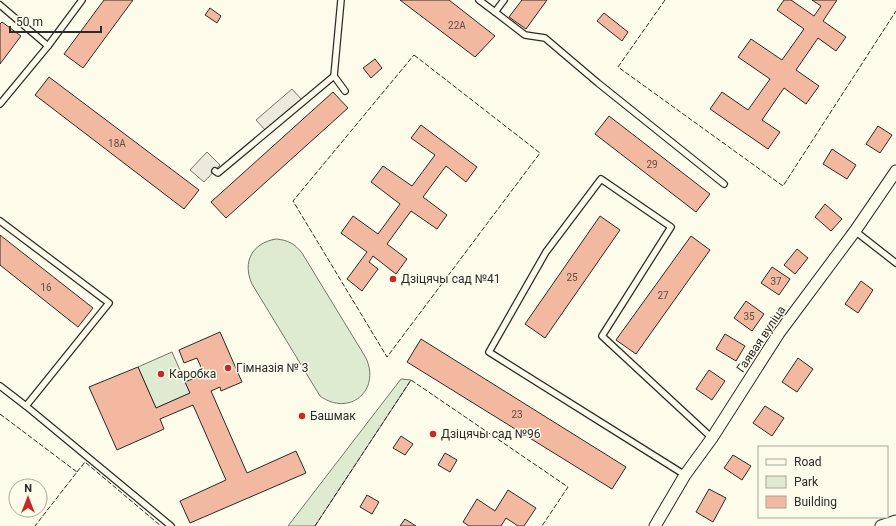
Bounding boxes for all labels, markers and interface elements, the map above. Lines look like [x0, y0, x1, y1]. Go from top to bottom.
scale bar [10, 8, 101, 34]
text: 50 m [16, 15, 43, 29]
house number: 22А [448, 20, 466, 31]
house number: 18А [108, 138, 126, 149]
house number: 29 [646, 159, 658, 170]
place label: Дзіцячы сад №41 [401, 272, 500, 286]
house number: 25 [566, 272, 578, 283]
marker: Дзіцячы сад №41 [388, 274, 398, 284]
house number: 37 [770, 276, 782, 287]
house number: 16 [40, 282, 52, 293]
house number: 27 [657, 290, 669, 301]
street label: Гаявая вуліца [734, 303, 788, 375]
house number: 35 [743, 311, 755, 322]
place label: Гімназія № 3 [236, 361, 309, 375]
marker: Гімназія № 3 [223, 363, 233, 373]
place label: Каробка [169, 367, 216, 381]
marker: Каробка [156, 369, 166, 379]
place label: Башмак [310, 409, 356, 423]
house number: 23 [511, 409, 523, 420]
marker: Башмак [297, 411, 307, 421]
place label: Дзіцячы сад №96 [441, 427, 541, 441]
marker: Дзіцячы сад №96 [428, 429, 438, 439]
legend [758, 446, 888, 518]
text: Road [794, 455, 822, 469]
text: Park [794, 475, 819, 489]
north arrow [8, 478, 48, 518]
text: N [24, 482, 32, 495]
text: Building [794, 495, 837, 509]

